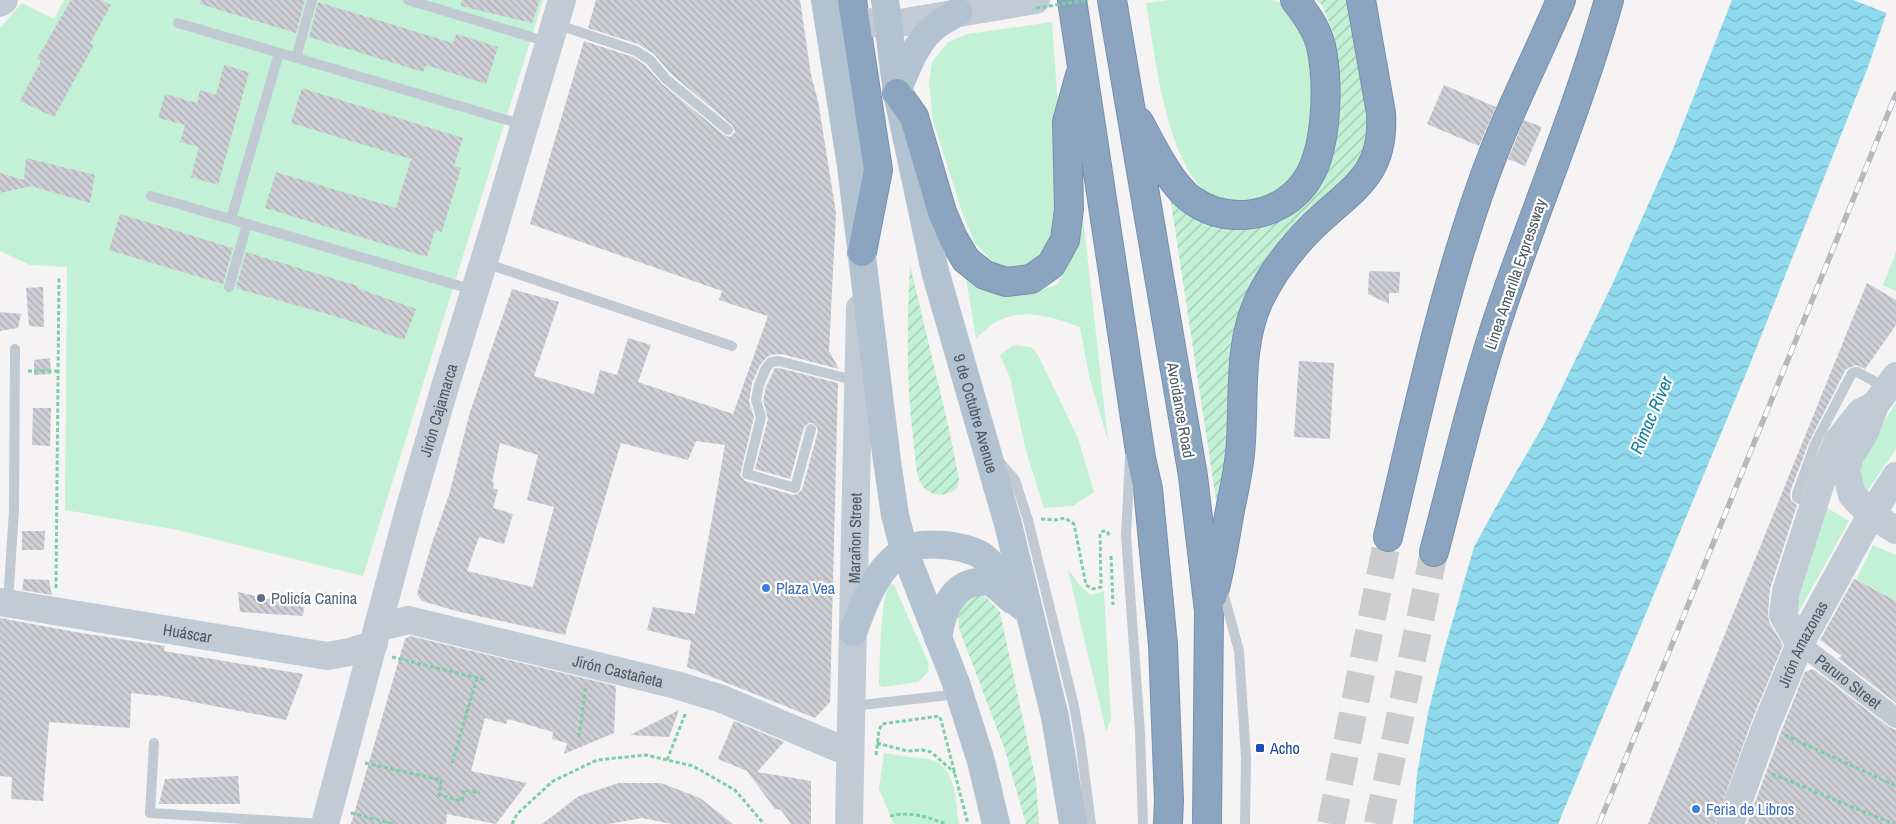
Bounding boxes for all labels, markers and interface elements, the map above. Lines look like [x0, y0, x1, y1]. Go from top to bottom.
street label: Linea Amarilla Expressway [1479, 195, 1551, 352]
street label: 9 de Octubre Avenue [948, 351, 1004, 476]
street label: Avoidance Road [1162, 359, 1200, 460]
street label: Jirón Cajamarca [414, 360, 463, 460]
water label: Rimac River [1623, 371, 1679, 458]
street label: Marañon Street [843, 492, 867, 584]
place label: Plaza Vea [776, 577, 836, 599]
marker: Plaza Vea [760, 582, 772, 594]
place label: Policía Canina [271, 587, 358, 609]
marker: Policía Canina [255, 592, 267, 604]
street label: Jirón Amazonas [1772, 597, 1833, 691]
street label: Huáscar [162, 618, 214, 648]
street label: Jirón Castañeta [570, 649, 666, 693]
street label: Paruro Street [1811, 649, 1886, 714]
place label: Acho [1269, 737, 1300, 759]
marker: Acho [1254, 742, 1266, 754]
place label: Feria de Libros [1706, 798, 1794, 820]
marker: Feria de Libros [1690, 803, 1702, 815]

